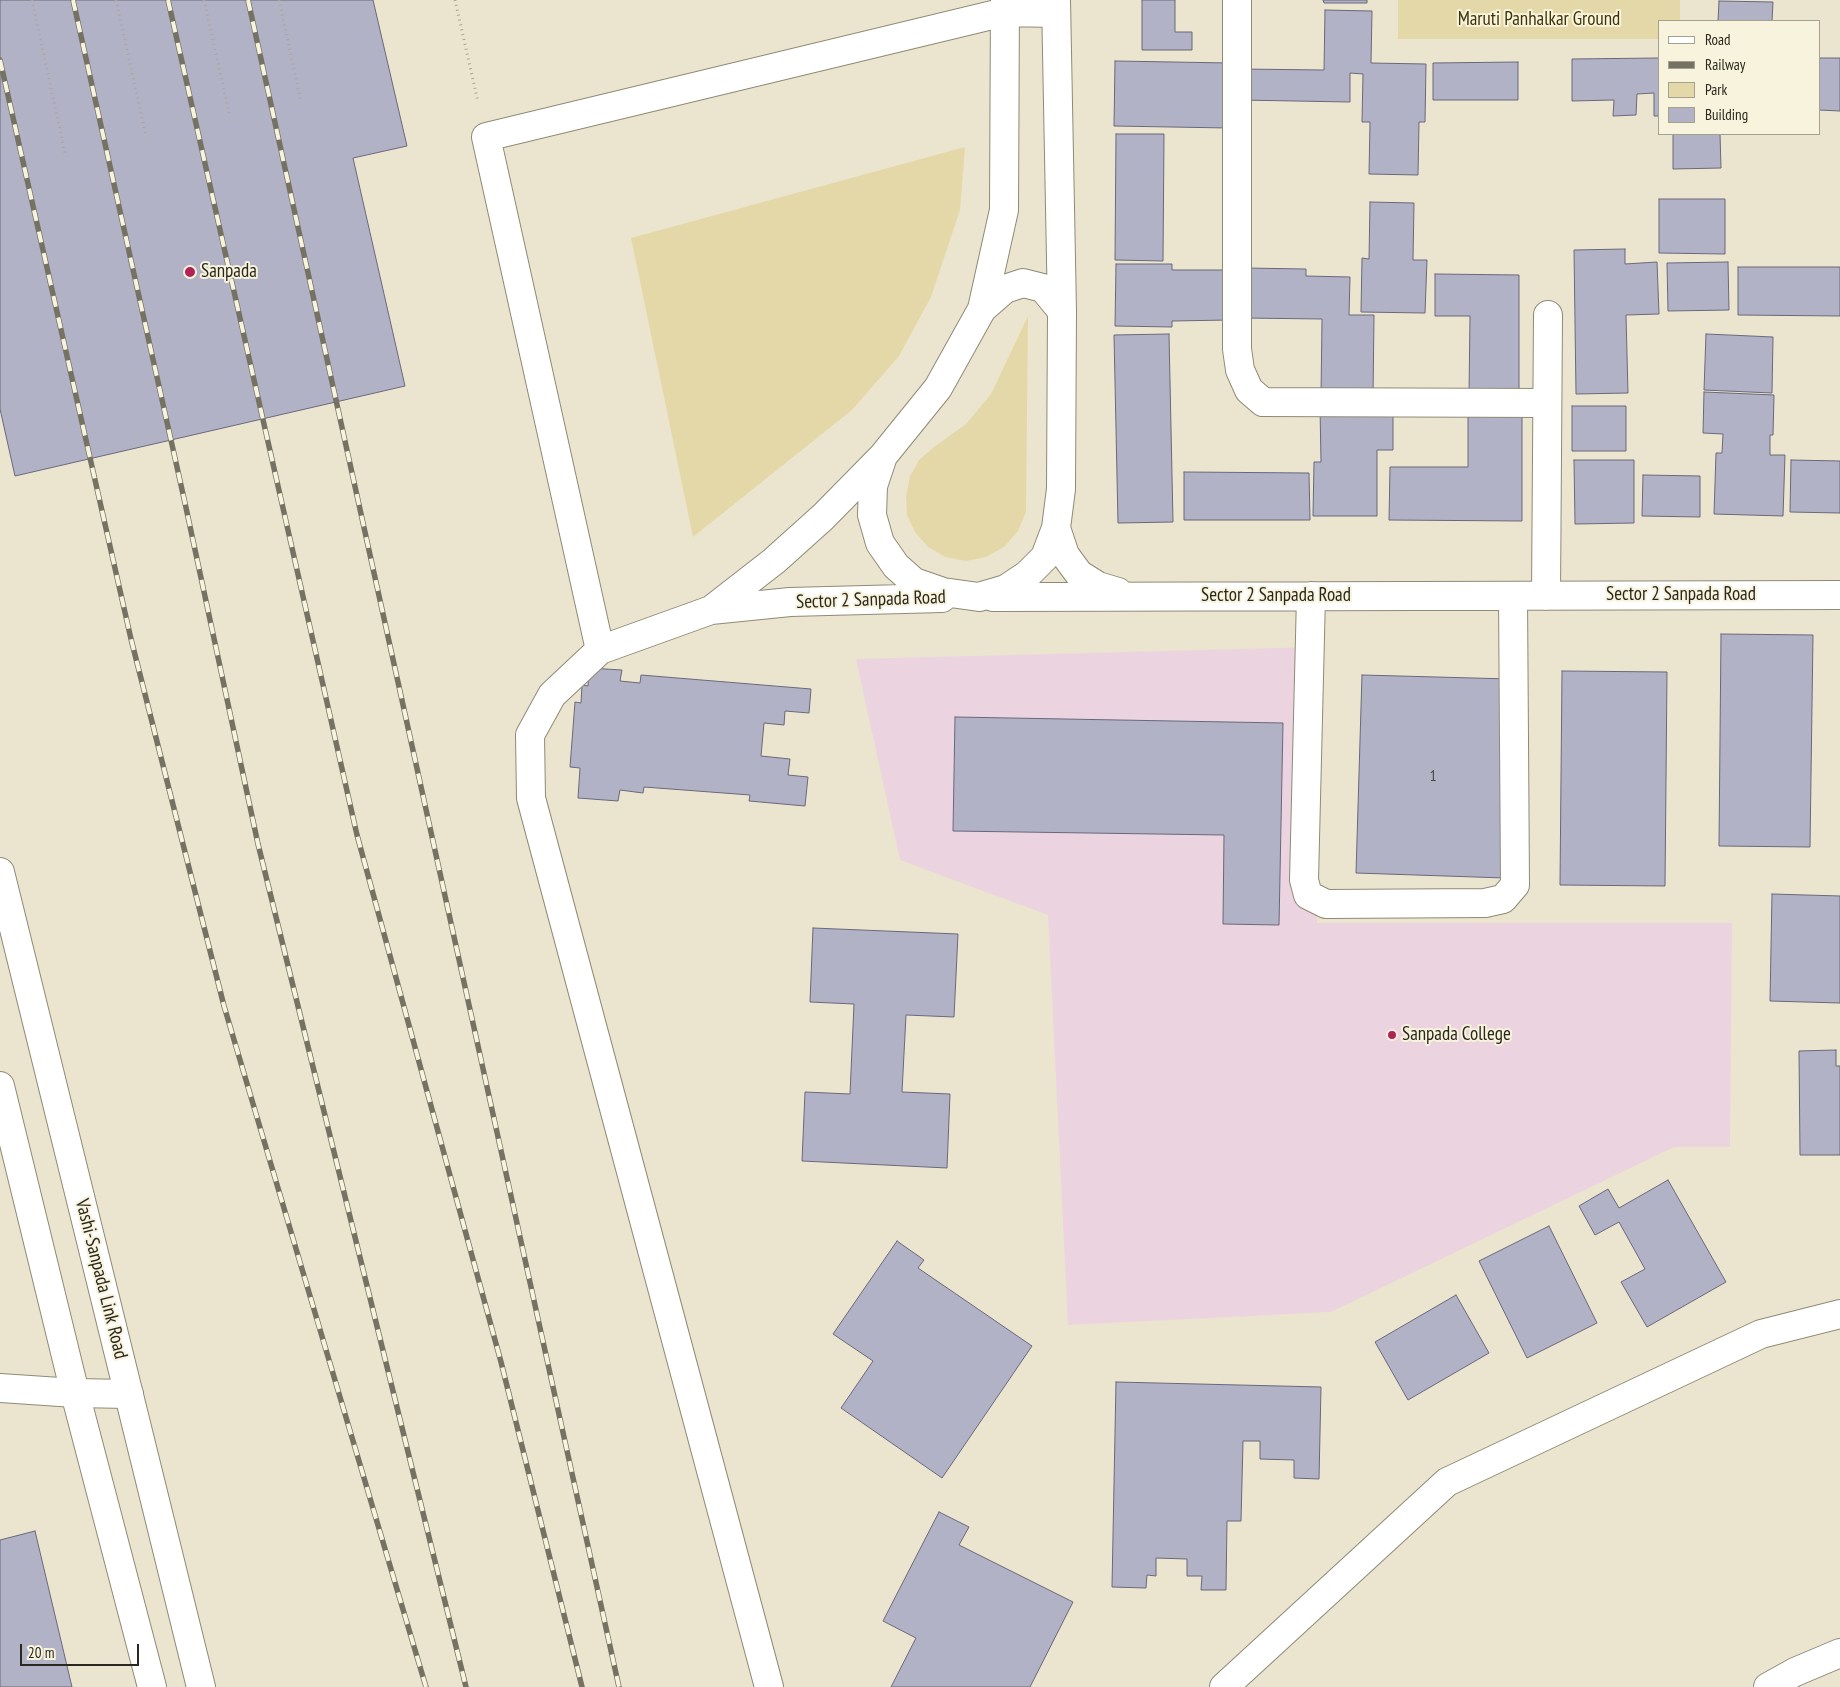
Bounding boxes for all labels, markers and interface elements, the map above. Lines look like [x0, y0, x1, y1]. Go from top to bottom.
park label: Maruti Panhalkar Ground [1458, 9, 1620, 31]
legend [1658, 20, 1820, 135]
text: Road [1705, 30, 1731, 49]
text: Railway [1705, 55, 1745, 74]
text: Park [1705, 80, 1727, 99]
text: Building [1705, 105, 1748, 124]
place label: Sanpada [201, 261, 257, 283]
marker: Sanpada [183, 265, 197, 279]
street label: Sector 2 Sanpada Road [1606, 584, 1756, 606]
street label: Sector 2 Sanpada Road [1201, 585, 1351, 607]
street label: Sector 2 Sanpada Road [796, 586, 946, 614]
house number: 1 [1429, 766, 1437, 786]
place label: Sanpada College [1402, 1024, 1511, 1046]
marker: Sanpada College [1386, 1029, 1398, 1041]
street label: Vashi-Sanpada Link Road [70, 1197, 132, 1361]
scale bar [22, 1634, 141, 1666]
text: 20 m [28, 1643, 54, 1662]

